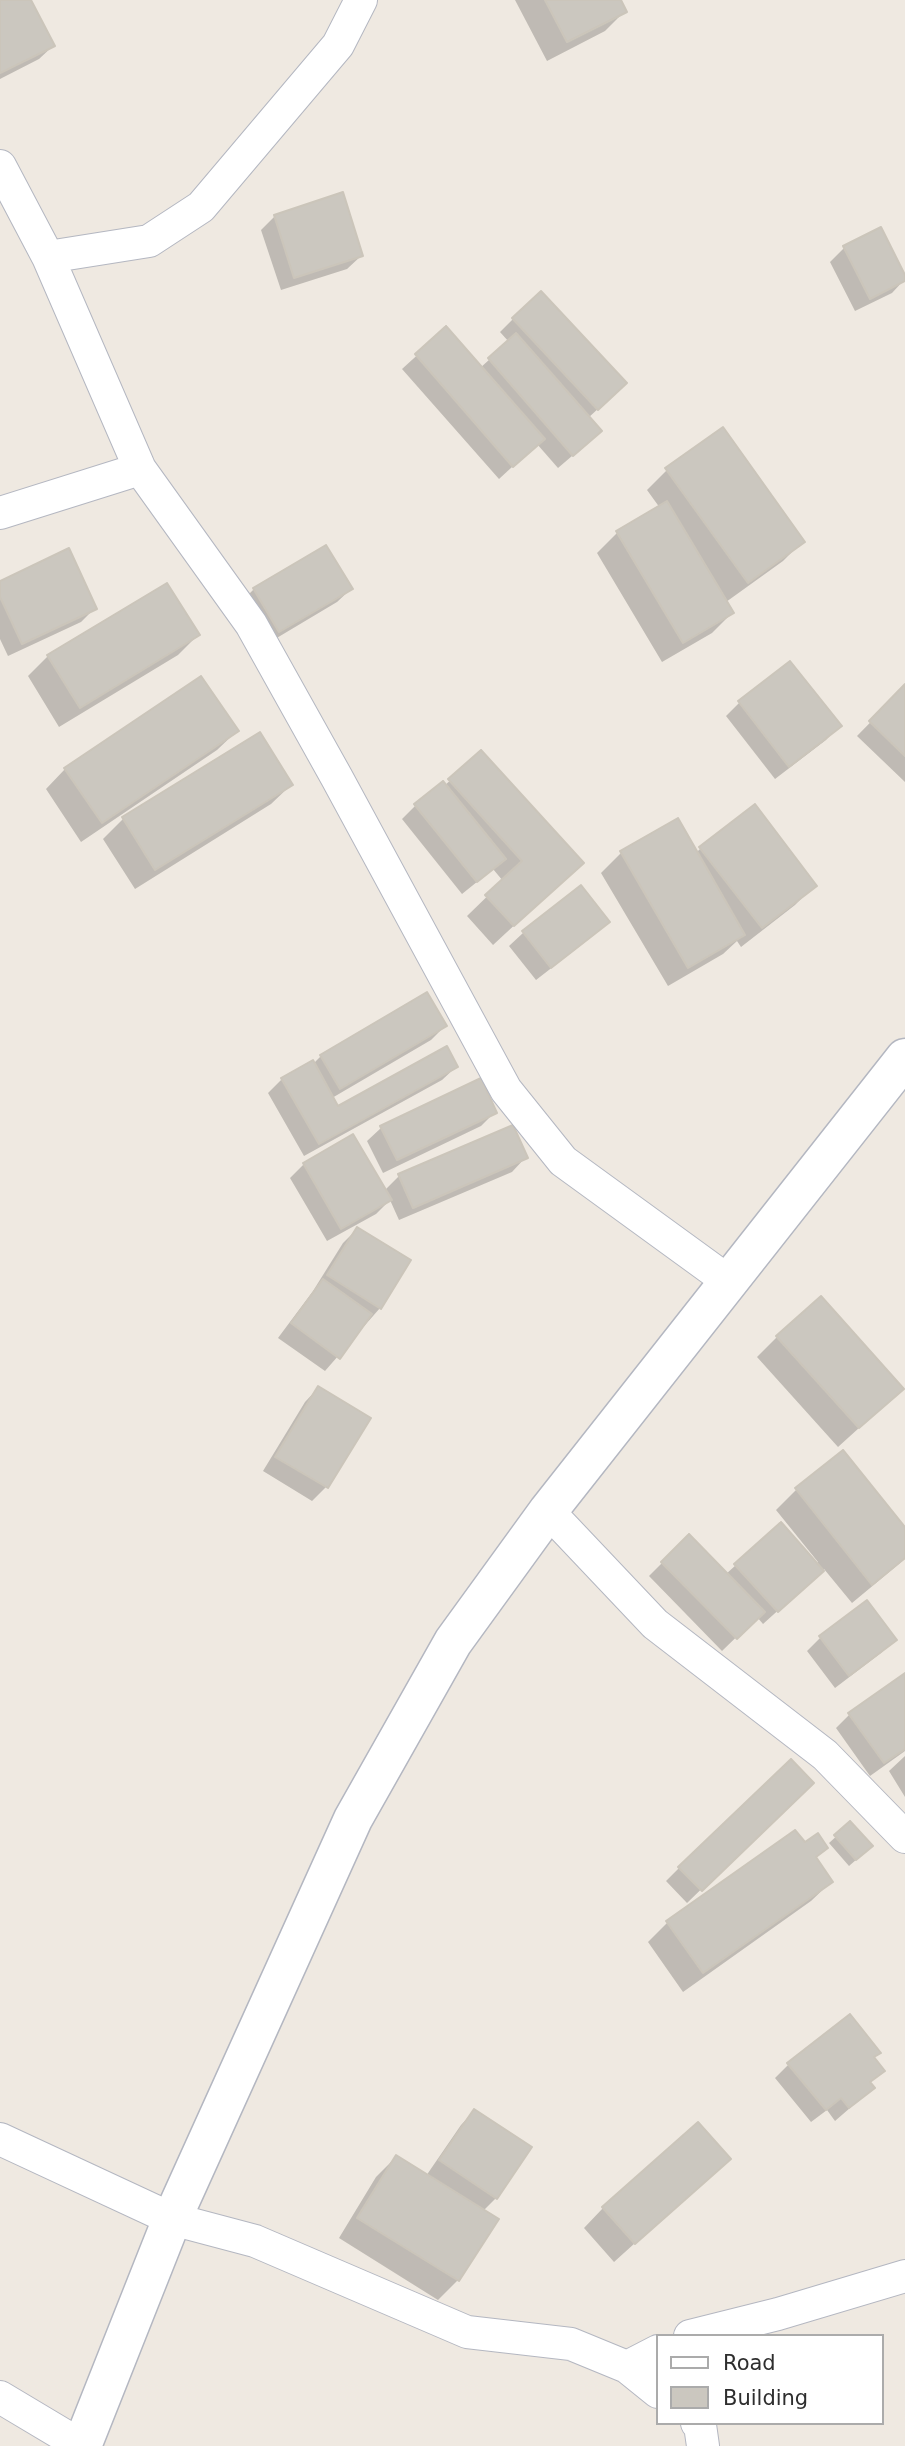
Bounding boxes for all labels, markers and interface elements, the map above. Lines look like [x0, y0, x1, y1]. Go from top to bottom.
legend [656, 2334, 884, 2425]
text: Road [723, 2351, 776, 2375]
text: Building [723, 2386, 808, 2410]

